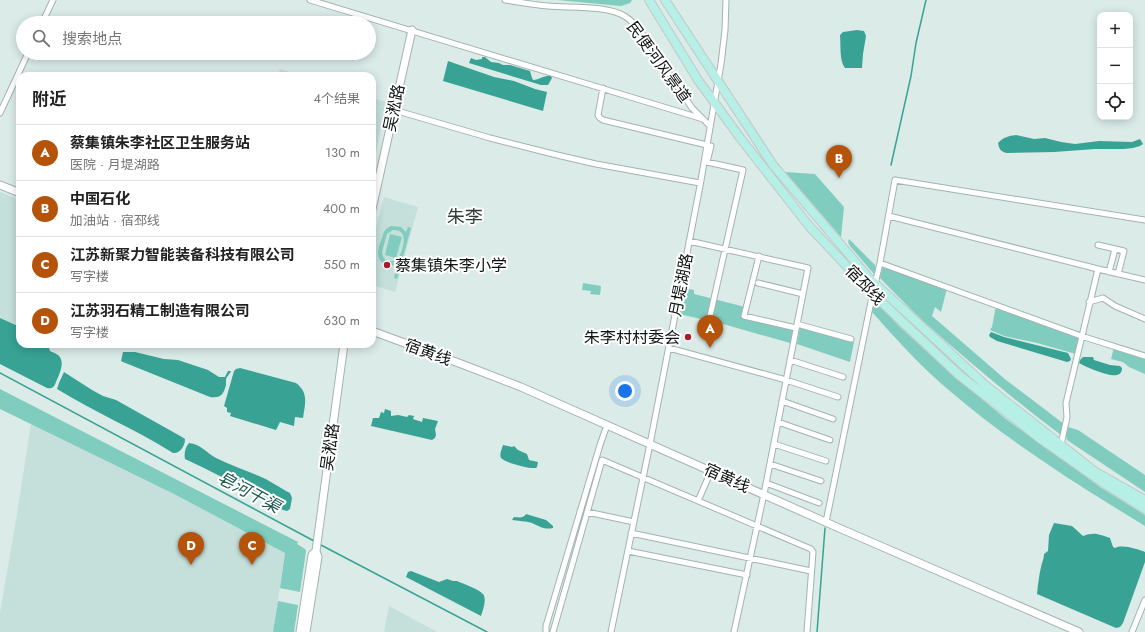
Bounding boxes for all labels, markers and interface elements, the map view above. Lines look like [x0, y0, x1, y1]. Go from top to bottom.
map controls [1097, 12, 1133, 120]
button: + [1097, 12, 1133, 48]
search box [16, 16, 376, 60]
street label: 民便河风景道 [621, 16, 697, 108]
icon: search [30, 27, 52, 49]
text: 搜索地点 [62, 28, 122, 50]
button: − [1097, 48, 1133, 84]
street label: 吴淞路 [378, 82, 410, 134]
button: locate [1097, 84, 1133, 120]
text: 附近 [32, 87, 66, 111]
text: 4个结果 [313, 89, 360, 108]
text: 蔡集镇朱李社区卫生服务站 [70, 132, 250, 154]
text: A [40, 143, 50, 162]
text: 130 m [325, 143, 360, 162]
pin: B [826, 145, 852, 178]
text: 医院 · 月堤湖路 [70, 155, 160, 174]
text: 中国石化 [70, 188, 130, 210]
text: B [41, 199, 49, 218]
text: 400 m [323, 199, 360, 218]
district label: 朱李 [447, 204, 483, 230]
text: 加油站 · 宿邳线 [70, 211, 160, 230]
text: 江苏新聚力智能装备科技有限公司 [70, 244, 295, 266]
street label: 月堤湖路 [664, 251, 698, 319]
place label: 蔡集镇朱李小学 [395, 254, 507, 277]
text: C [40, 255, 50, 274]
text: 550 m [323, 255, 360, 274]
marker: 蔡集镇朱李小学 [382, 260, 392, 270]
street label: 宿邳线 [840, 260, 890, 310]
text: 写字楼 [70, 267, 109, 286]
text: 江苏羽石精工制造有限公司 [70, 300, 250, 322]
text: D [40, 311, 50, 330]
text: 630 m [324, 311, 360, 330]
pin: A [697, 315, 723, 348]
text: 写字楼 [70, 323, 109, 342]
place label: 朱李村村委会 [584, 326, 680, 349]
marker: 朱李村村委会 [683, 332, 693, 342]
street label: 宿黄线 [402, 333, 454, 371]
your location [615, 381, 635, 401]
street label: 吴淞路 [315, 422, 345, 472]
street label: 宿黄线 [700, 458, 754, 498]
water label: 皂河干渠 [213, 465, 287, 520]
pin: D [178, 532, 204, 565]
pin: C [239, 532, 265, 565]

